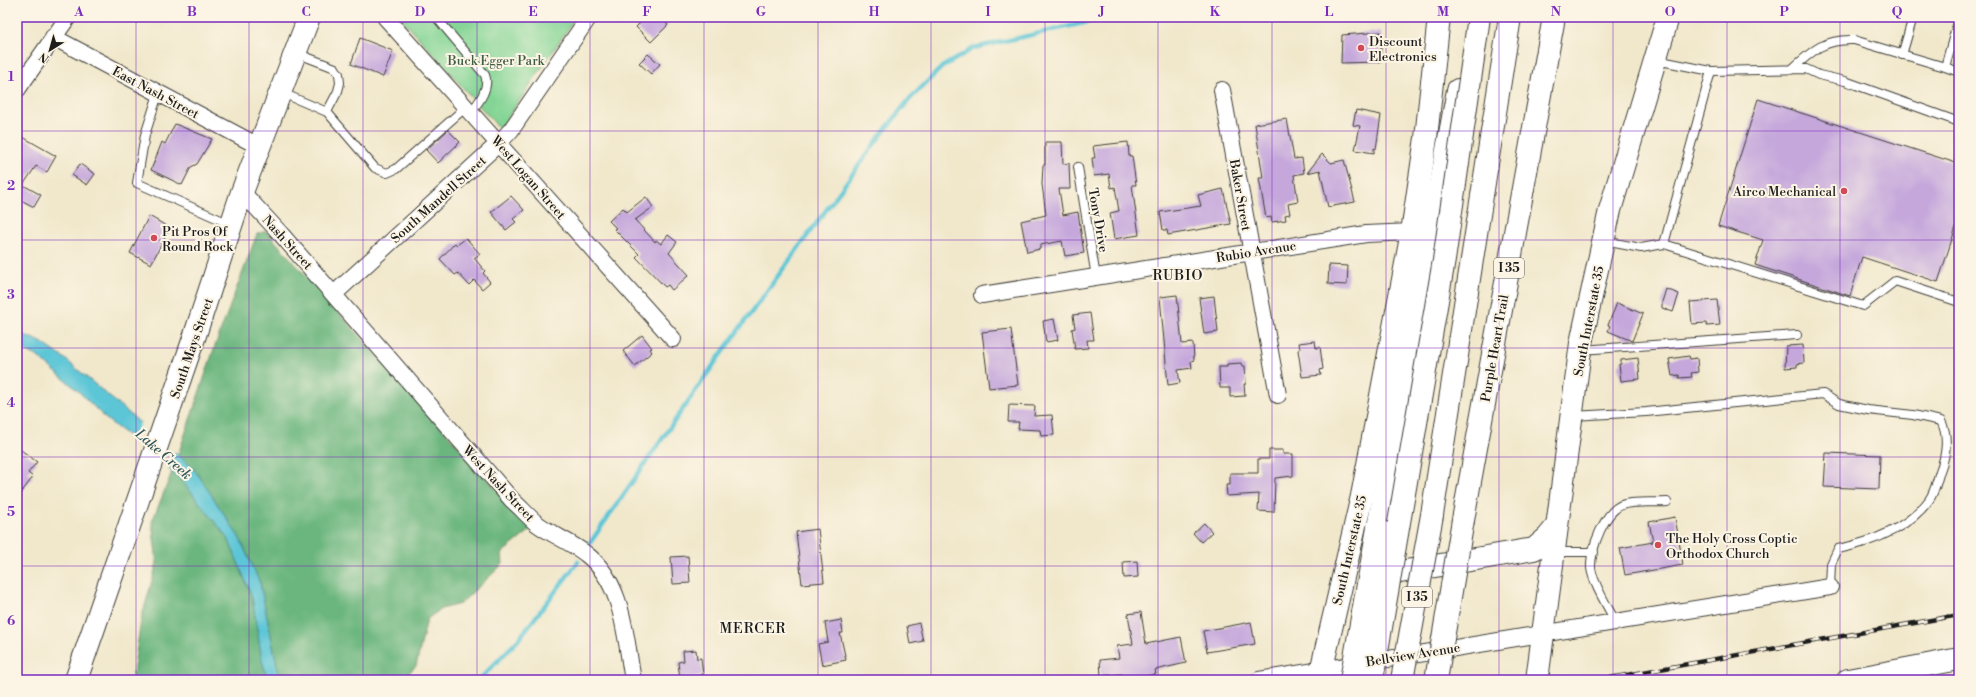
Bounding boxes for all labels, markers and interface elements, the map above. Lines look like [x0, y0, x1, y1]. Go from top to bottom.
text: A [73, 4, 84, 20]
text: B [187, 4, 197, 20]
text: C [301, 4, 311, 20]
text: D [415, 4, 425, 20]
text: E [528, 4, 538, 20]
text: F [642, 4, 652, 20]
text: G [756, 4, 767, 20]
text: H [869, 4, 880, 20]
text: I [985, 4, 991, 20]
text: J [1097, 4, 1105, 20]
text: K [1210, 4, 1221, 20]
text: L [1325, 4, 1334, 20]
text: M [1437, 4, 1449, 20]
text: N [1551, 4, 1562, 20]
text: O [1665, 4, 1676, 20]
text: P [1779, 4, 1789, 20]
text: Q [1892, 4, 1903, 20]
north arrow [30, 30, 70, 70]
place label: Discount Electronics [1369, 34, 1437, 65]
marker: Discount Electronics [1356, 43, 1366, 53]
text: N [37, 49, 52, 65]
park label: Buck Egger Park [447, 53, 546, 69]
street label: East Nash Street [109, 63, 202, 123]
text: 1 [8, 69, 15, 85]
street label: West Logan Street [487, 132, 569, 223]
street label: South Mandell Street [388, 152, 490, 247]
street label: Baker Street [1226, 157, 1254, 233]
text: 2 [7, 178, 15, 194]
place label: Airco Mechanical [1732, 184, 1836, 200]
marker: Airco Mechanical [1839, 186, 1849, 196]
street label: Tony Drive [1084, 187, 1112, 254]
street label: Nash Street [259, 212, 316, 273]
place label: Pit Pros Of Round Rock [162, 224, 234, 255]
marker: Pit Pros Of Round Rock [149, 233, 159, 243]
street label: Rubio Avenue [1215, 238, 1298, 266]
road number: I 35 [1494, 258, 1524, 278]
street label: South Interstate 35 [1570, 265, 1608, 378]
district label: RUBIO [1153, 267, 1203, 285]
text: 3 [7, 287, 15, 303]
street label: Purple Heart Trail [1478, 293, 1512, 403]
street label: South Mays Street [167, 296, 217, 401]
text: 4 [7, 395, 16, 411]
water label: Lake Creek [131, 425, 195, 484]
street label: West Nash Street [458, 442, 538, 525]
street label: South Interstate 35 [1330, 494, 1370, 607]
text: 5 [7, 504, 15, 520]
place label: The Holy Cross Coptic Orthodox Church [1666, 531, 1798, 562]
marker: The Holy Cross Coptic Orthodox Church [1653, 540, 1663, 550]
road number: I 35 [1402, 587, 1432, 607]
text: 6 [7, 613, 15, 629]
district label: MERCER [720, 620, 786, 638]
street label: Bellview Avenue [1364, 640, 1462, 670]

